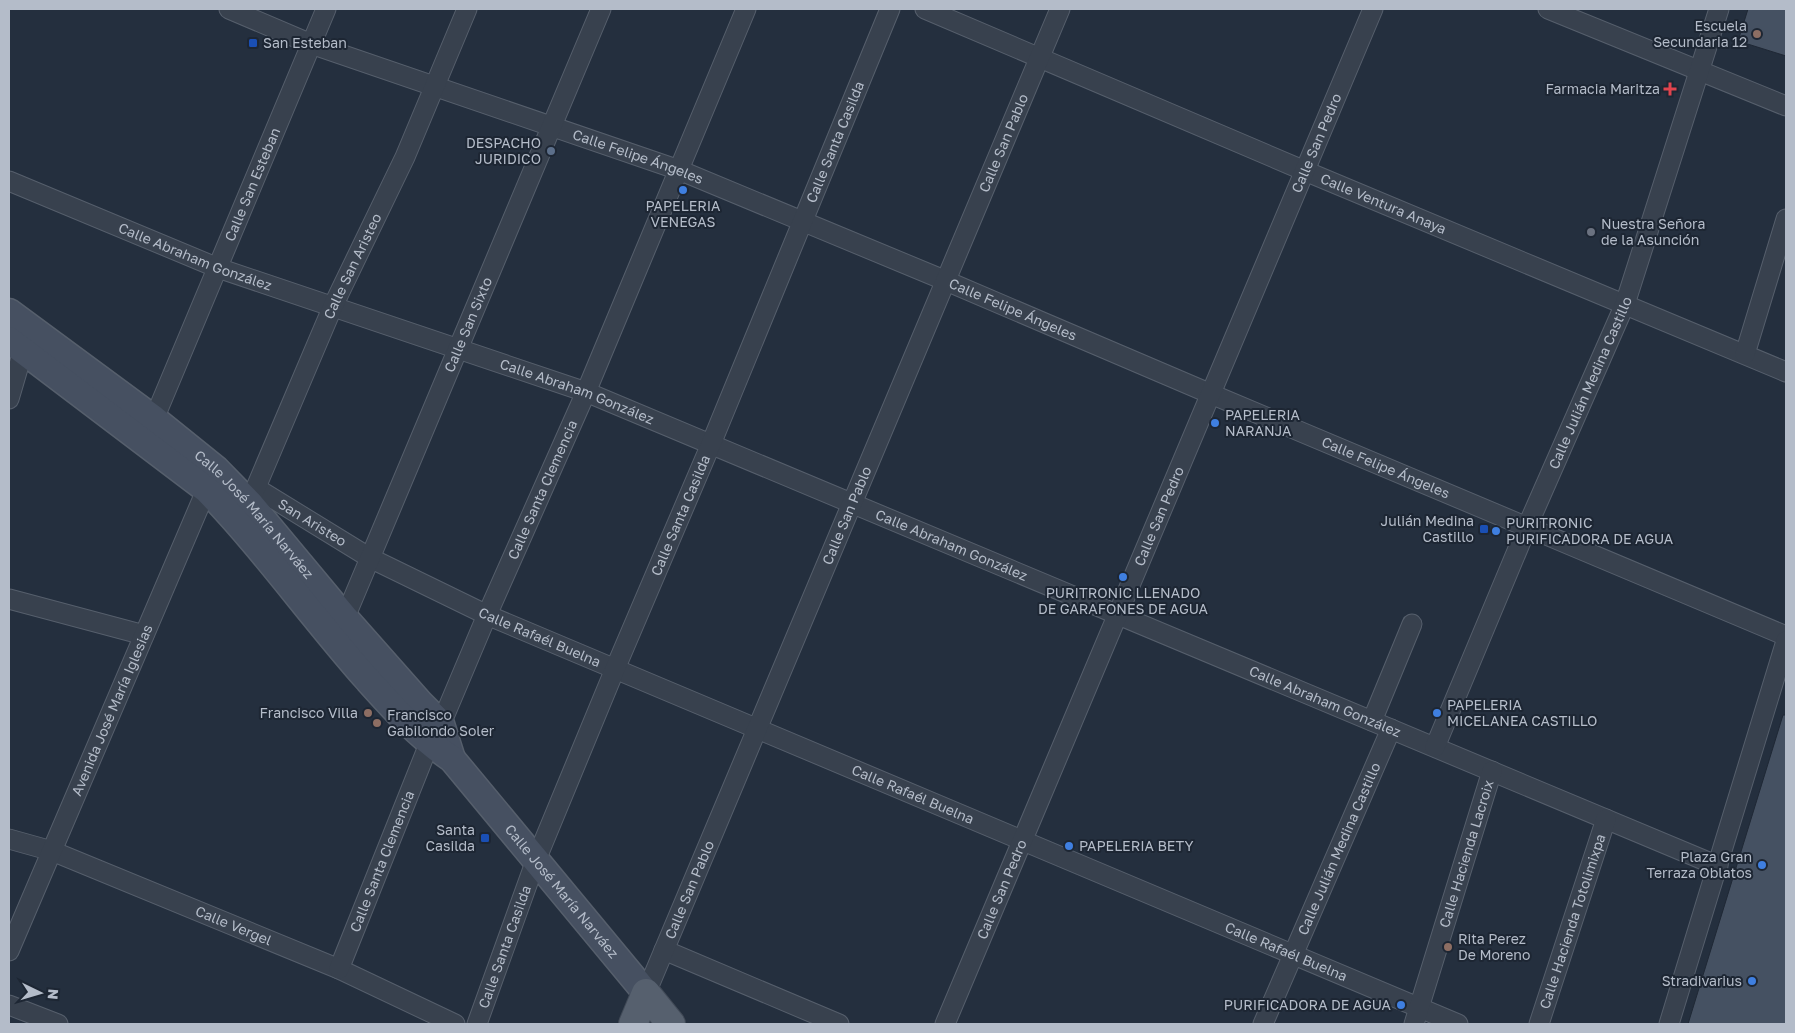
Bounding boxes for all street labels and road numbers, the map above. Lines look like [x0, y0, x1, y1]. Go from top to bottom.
street label: Calle Santa Casilda [802, 79, 867, 205]
street label: Calle San Pablo [975, 91, 1031, 195]
street label: Calle San Pedro [1287, 91, 1344, 195]
street label: Calle San Esteban [221, 125, 283, 244]
street label: Calle Felipe Ángeles [571, 125, 706, 187]
street label: Calle Ventura Anaya [1318, 169, 1449, 237]
street label: Calle San Aristeo [320, 210, 385, 321]
street label: Calle Abraham González [116, 219, 274, 294]
street label: Calle San Sixto [440, 274, 495, 375]
street label: Calle Felipe Ángeles [947, 274, 1080, 344]
street label: Calle Julián Medina Castillo [1545, 294, 1635, 471]
street label: Calle Abraham González [498, 355, 657, 428]
street label: Calle Santa Clemencia [504, 417, 581, 562]
street label: Calle Felipe Ángeles [1319, 433, 1453, 502]
street label: Calle José María Narváez [191, 446, 318, 582]
street label: Calle Santa Casilda [647, 452, 713, 578]
street label: Calle San Pablo [818, 464, 875, 567]
street label: Calle San Pedro [1130, 464, 1187, 568]
street label: San Aristeo [275, 495, 350, 550]
street label: Calle Abraham González [873, 505, 1030, 584]
street label: Calle Rafaél Buelna [476, 603, 604, 670]
street label: Avenida José María Iglesias [68, 622, 156, 798]
street label: Calle Abraham González [1247, 662, 1404, 740]
street label: Calle Julián Medina Castillo [1294, 760, 1383, 938]
street label: Calle Rafaél Buelna [849, 761, 977, 827]
street label: Calle Hacienda Lacroix [1435, 778, 1497, 930]
street label: Calle Santa Clemencia [346, 788, 418, 934]
street label: Calle José María Narváez [502, 821, 623, 961]
street label: Calle Hacienda Totolimixpa [1536, 831, 1609, 1011]
street label: Calle San Pedro [973, 837, 1030, 942]
street label: Calle San Pablo [661, 838, 717, 941]
street label: Calle Santa Casilda [474, 883, 534, 1011]
street label: Calle Vergel [193, 902, 275, 948]
street label: Calle Rafaél Buelna [1223, 918, 1350, 984]

